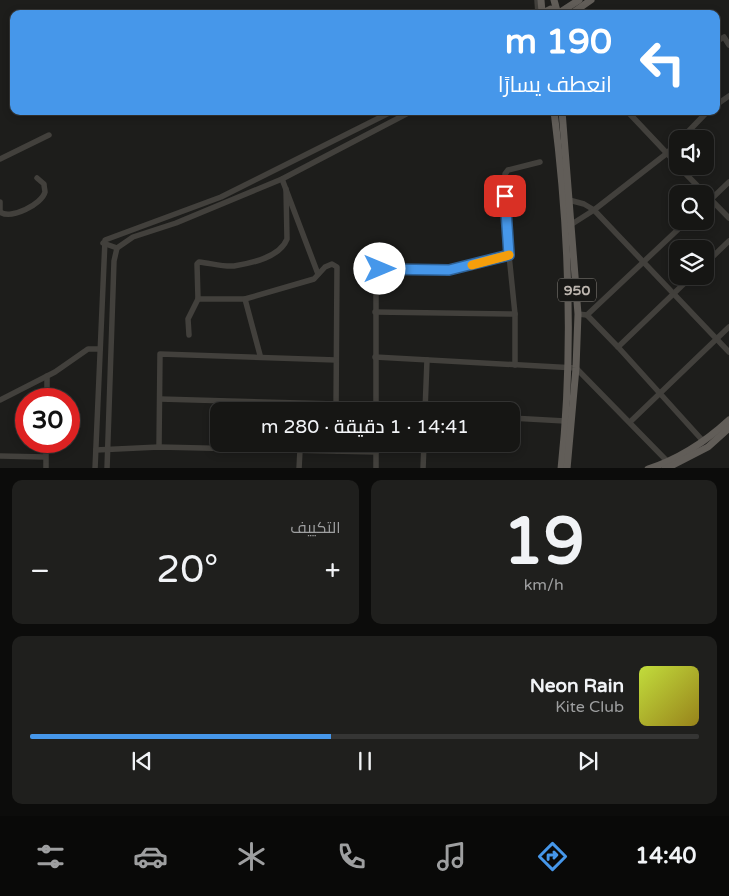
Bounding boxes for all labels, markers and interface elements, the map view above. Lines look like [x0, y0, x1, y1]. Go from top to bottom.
text: 190 m [505, 21, 612, 63]
icon: left [630, 30, 695, 95]
text: انعطف يسارًا [498, 72, 612, 98]
map controls [669, 130, 714, 285]
button: sound [669, 130, 714, 175]
pin [484, 175, 526, 217]
icon: arrive [491, 182, 519, 210]
button: search [669, 185, 714, 230]
button: layers [669, 240, 714, 285]
position arrow [353, 242, 405, 294]
road number: 950 [558, 278, 596, 302]
speed limit sign: 30 [15, 388, 80, 453]
text: 14:41 · 1 دقيقة · 280 m [261, 416, 469, 438]
text: 19 [503, 503, 585, 582]
text: التكييف [290, 518, 341, 538]
text: 20° [156, 547, 218, 593]
text: − [30, 554, 50, 588]
text: + [325, 554, 341, 588]
text: km/h [524, 575, 564, 595]
text: Neon Rain [530, 675, 624, 697]
text: Kite Club [555, 697, 624, 717]
icon: previous [128, 747, 156, 775]
icon: pause [351, 747, 379, 775]
icon: next [574, 747, 602, 775]
icon: filters [33, 839, 68, 874]
icon: car [133, 839, 168, 874]
icon: climate [234, 839, 269, 874]
icon: phone [334, 839, 369, 874]
icon: music [434, 839, 469, 874]
icon: directions [535, 839, 570, 874]
text: 14:40 [635, 843, 696, 869]

